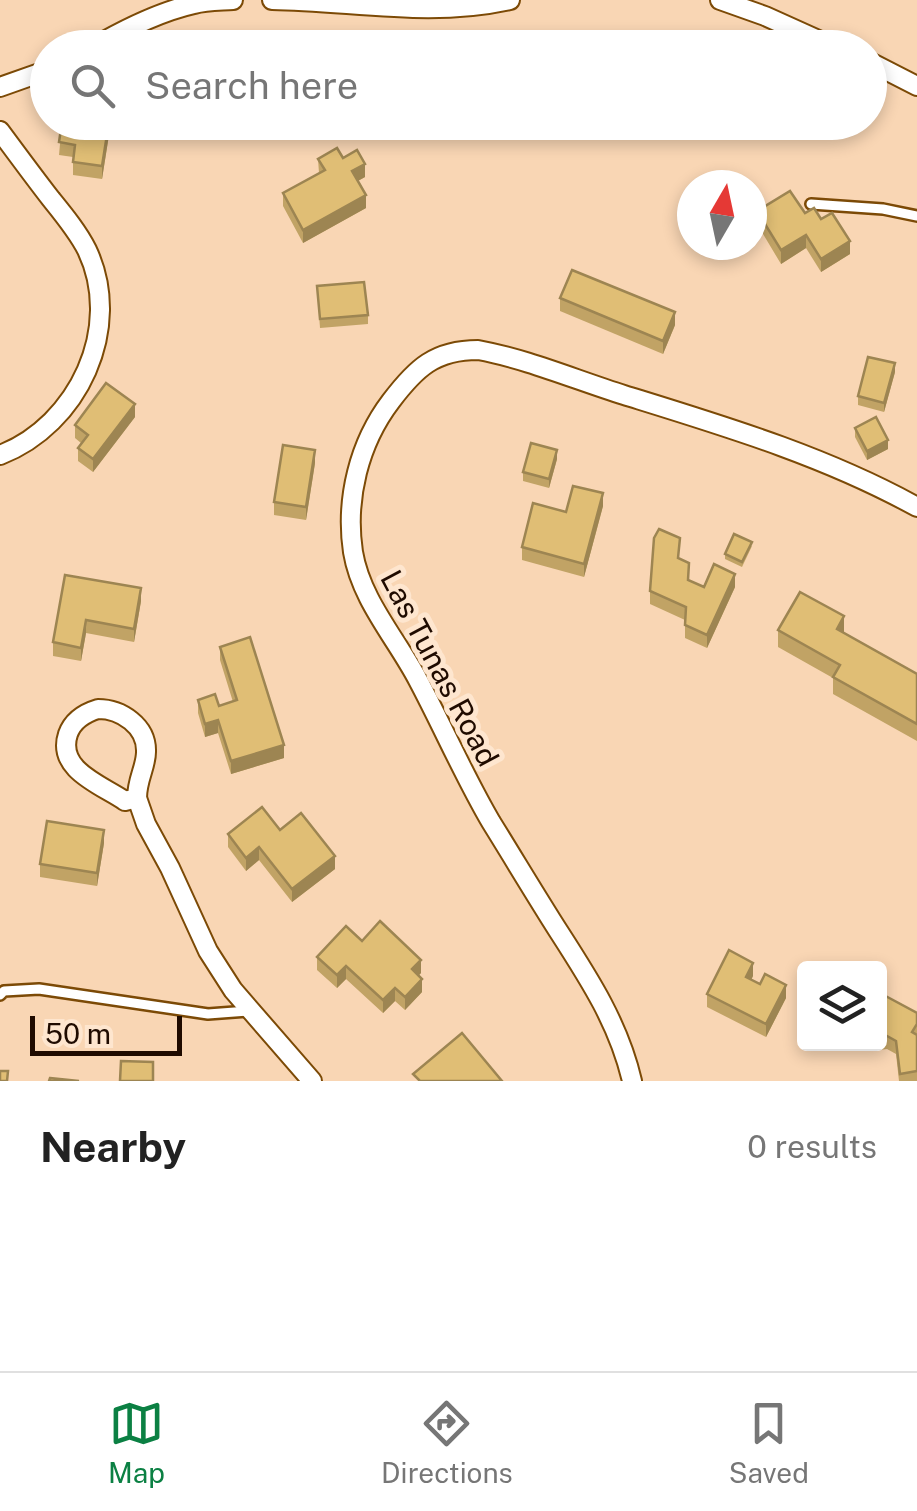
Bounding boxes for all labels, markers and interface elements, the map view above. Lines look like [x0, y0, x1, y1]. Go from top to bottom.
search box [30, 30, 887, 140]
icon: search [65, 58, 120, 113]
text: Search here [145, 63, 358, 108]
north arrow [677, 170, 767, 260]
street label: Las Tunas Road [373, 564, 507, 772]
map controls [797, 961, 887, 1051]
button: layers [797, 961, 887, 1051]
scale bar [30, 1011, 182, 1056]
text: 50 m [45, 1017, 111, 1050]
text: Nearby [40, 1122, 186, 1171]
text: 0 results [747, 1128, 877, 1165]
tab: Map [108, 1396, 165, 1489]
tab: Directions [381, 1396, 513, 1489]
tab: Saved [729, 1396, 809, 1489]

